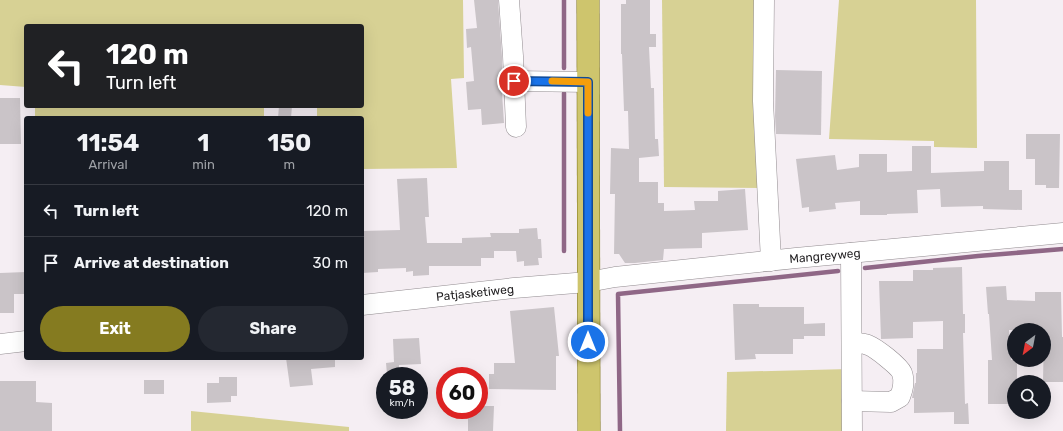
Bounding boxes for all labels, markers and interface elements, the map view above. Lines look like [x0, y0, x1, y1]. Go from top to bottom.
text: 120 m [106, 38, 189, 71]
icon: left [40, 40, 92, 92]
pin [497, 64, 531, 98]
icon: arrive [503, 70, 525, 92]
text: Turn left [106, 72, 176, 94]
text: 11:54 [77, 129, 139, 157]
text: 1 [198, 129, 209, 157]
text: 150 [268, 129, 311, 157]
text: Arrival [89, 157, 128, 172]
text: min [192, 157, 215, 172]
text: m [284, 157, 295, 172]
icon: left [40, 200, 62, 222]
text: Turn left [74, 202, 139, 220]
text: 120 m [306, 202, 348, 220]
street label: Mangreyweg [789, 246, 861, 266]
icon: arrive [40, 252, 62, 274]
text: Arrive at destination [74, 254, 229, 272]
text: 30 m [312, 254, 348, 272]
street label: Patjasketiweg [435, 282, 515, 304]
button: Exit [40, 306, 190, 352]
button: Share [198, 306, 348, 352]
position arrow [567, 321, 609, 363]
north arrow [1007, 323, 1051, 367]
map controls [1007, 323, 1051, 419]
speed limit sign: 60 [436, 367, 488, 419]
button: search [1007, 375, 1051, 419]
text: 58 [389, 376, 415, 400]
text: km/h [390, 397, 414, 409]

